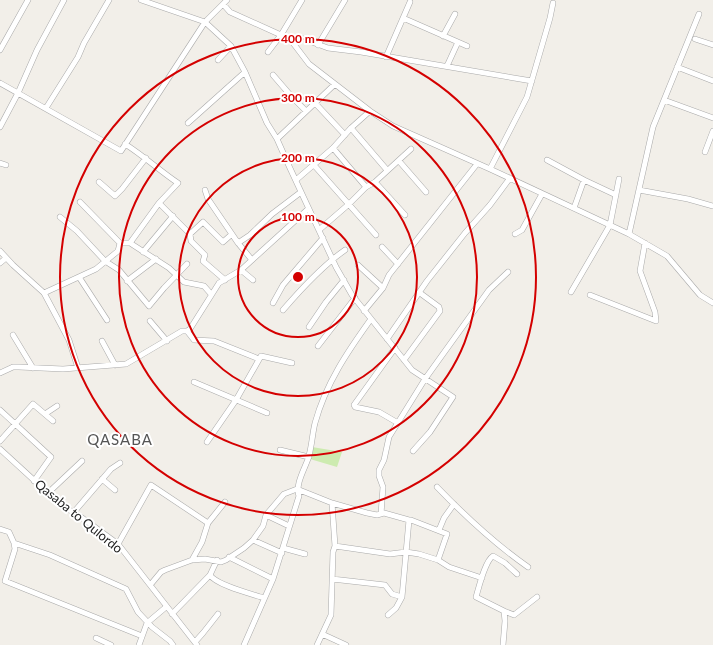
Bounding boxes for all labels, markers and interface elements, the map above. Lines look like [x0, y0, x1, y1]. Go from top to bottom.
text: 400 m [281, 31, 315, 46]
text: 300 m [281, 90, 315, 105]
text: 200 m [281, 150, 315, 165]
text: 100 m [281, 209, 315, 224]
centre of rings [291, 270, 305, 284]
district label: QASABA [87, 430, 153, 448]
street label: Qasaba to Qulordo [32, 476, 126, 556]

